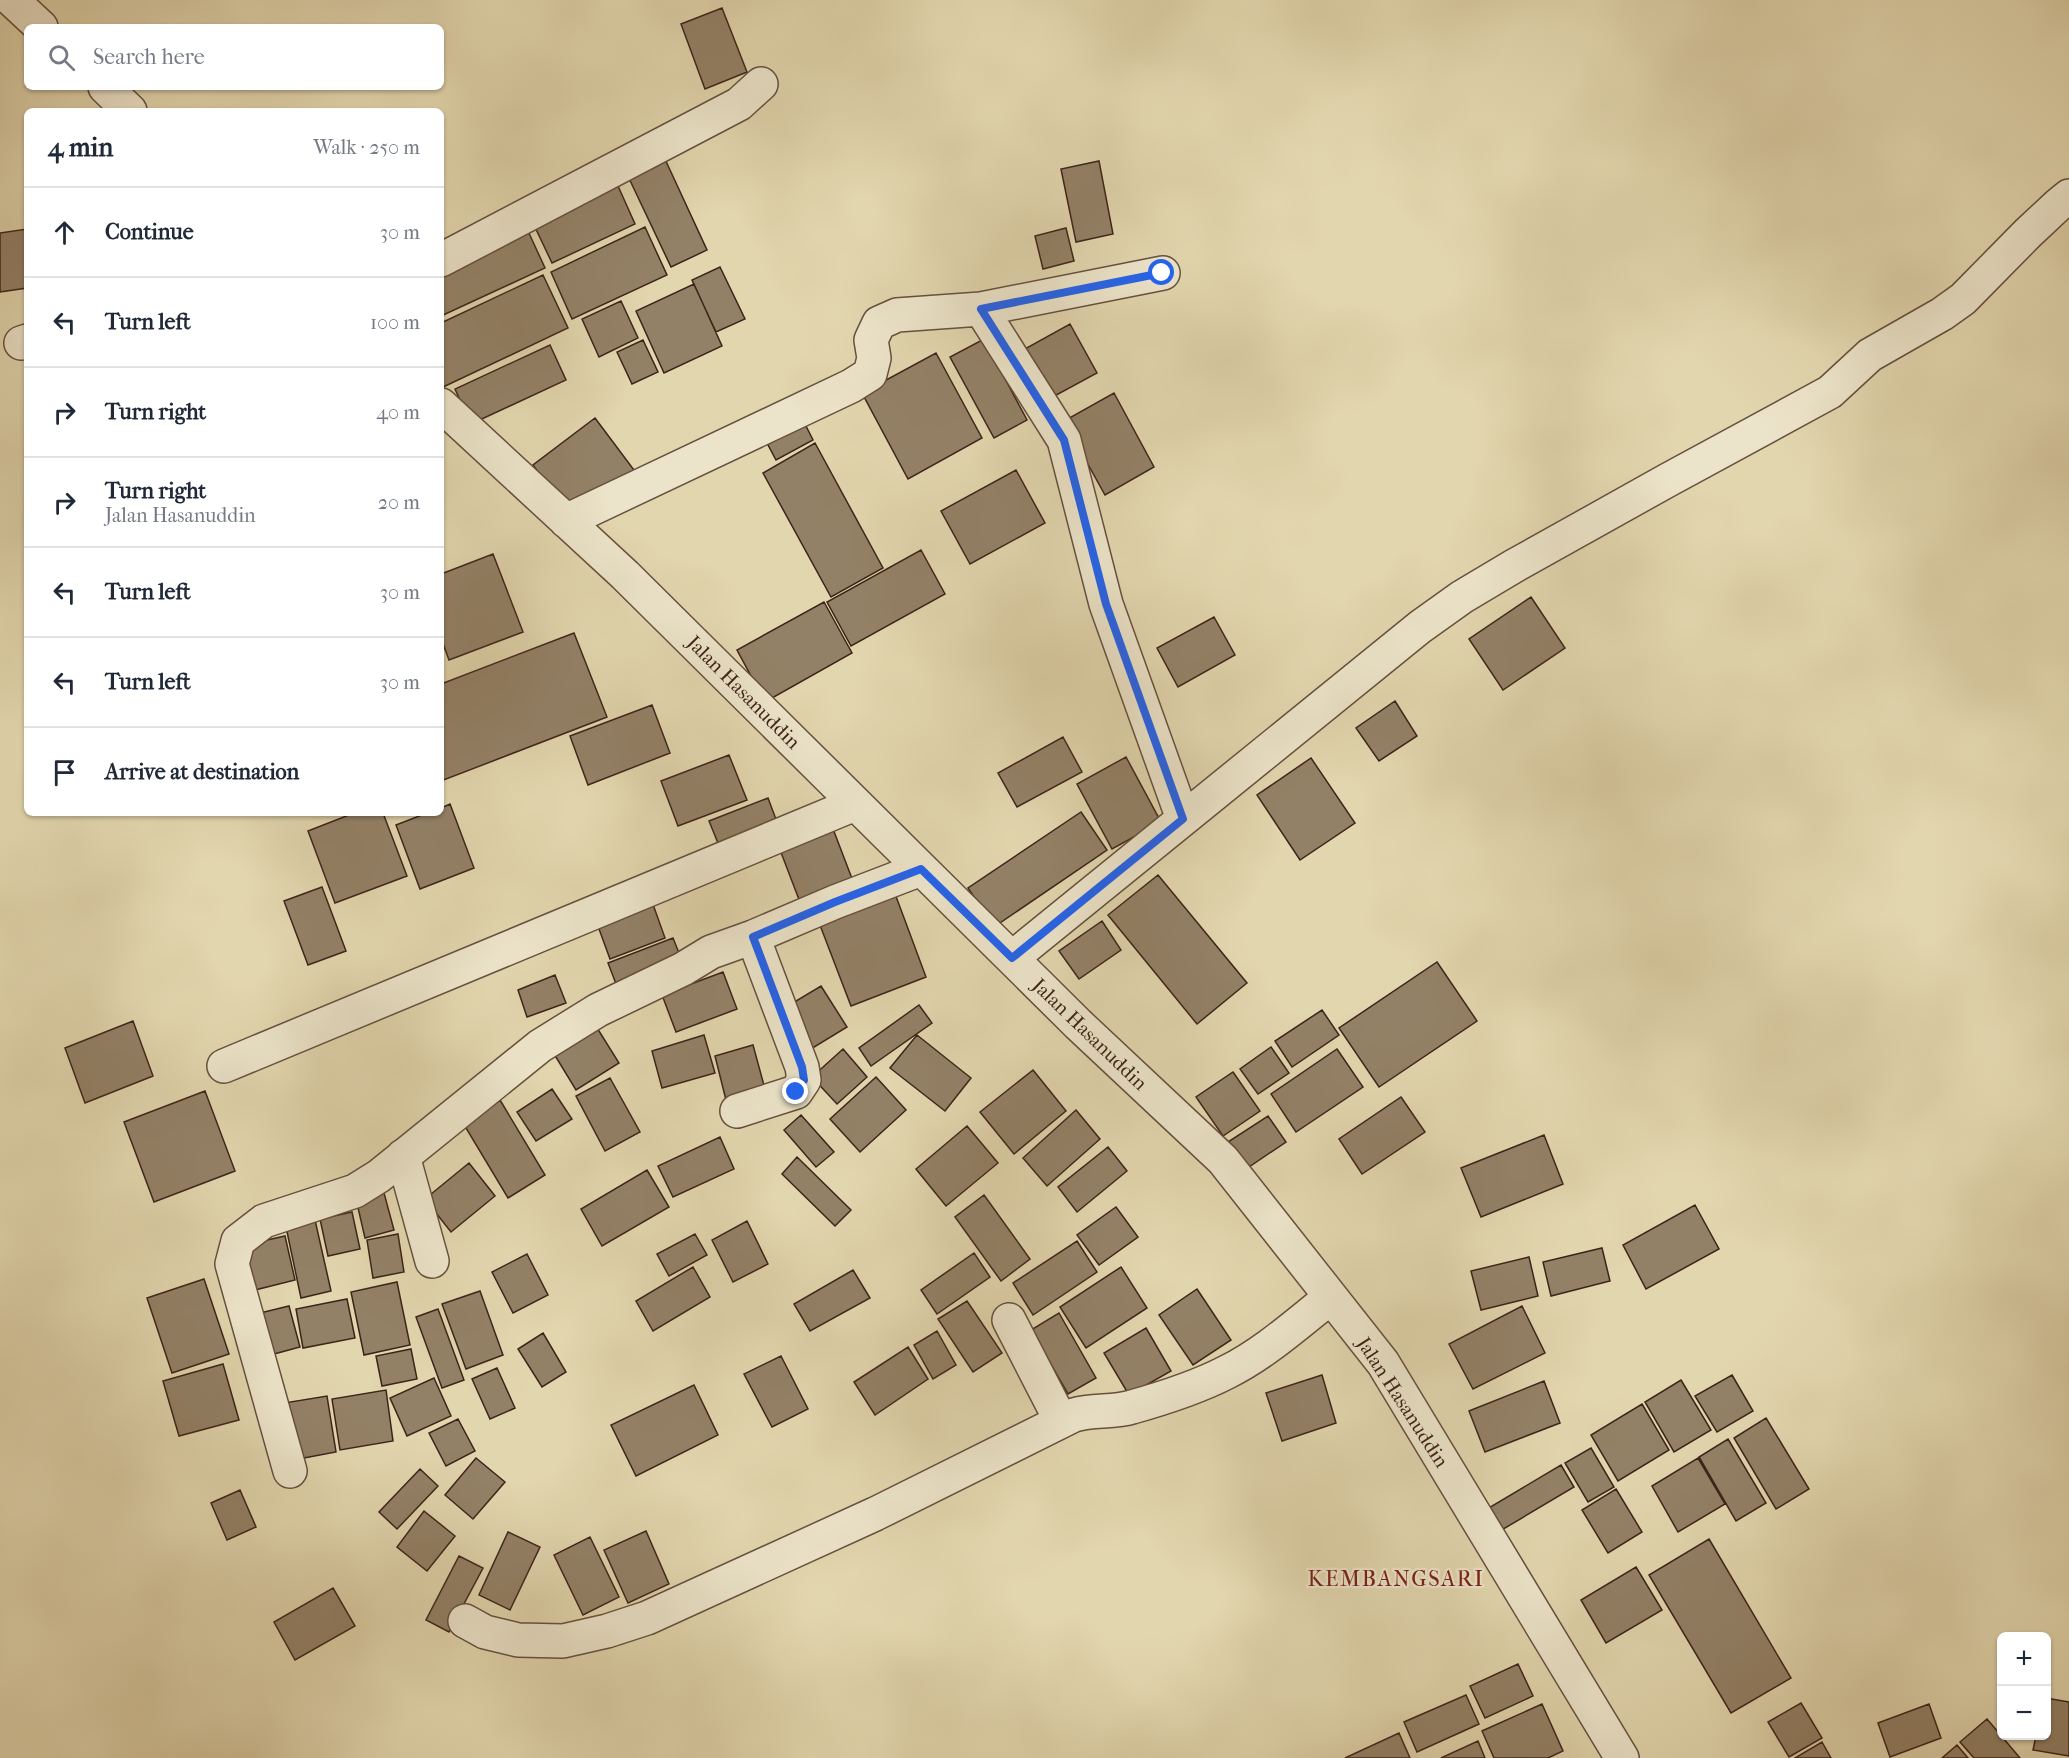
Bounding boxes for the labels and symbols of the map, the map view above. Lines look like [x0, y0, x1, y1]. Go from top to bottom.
route start [1148, 259, 1174, 285]
street label: Jalan Hasanuddin [681, 630, 805, 754]
street label: Jalan Hasanuddin [1026, 972, 1152, 1095]
route end [782, 1078, 808, 1104]
street label: Jalan Hasanuddin [1351, 1331, 1453, 1472]
district label: KEMBANGSARI [1308, 1566, 1484, 1592]

